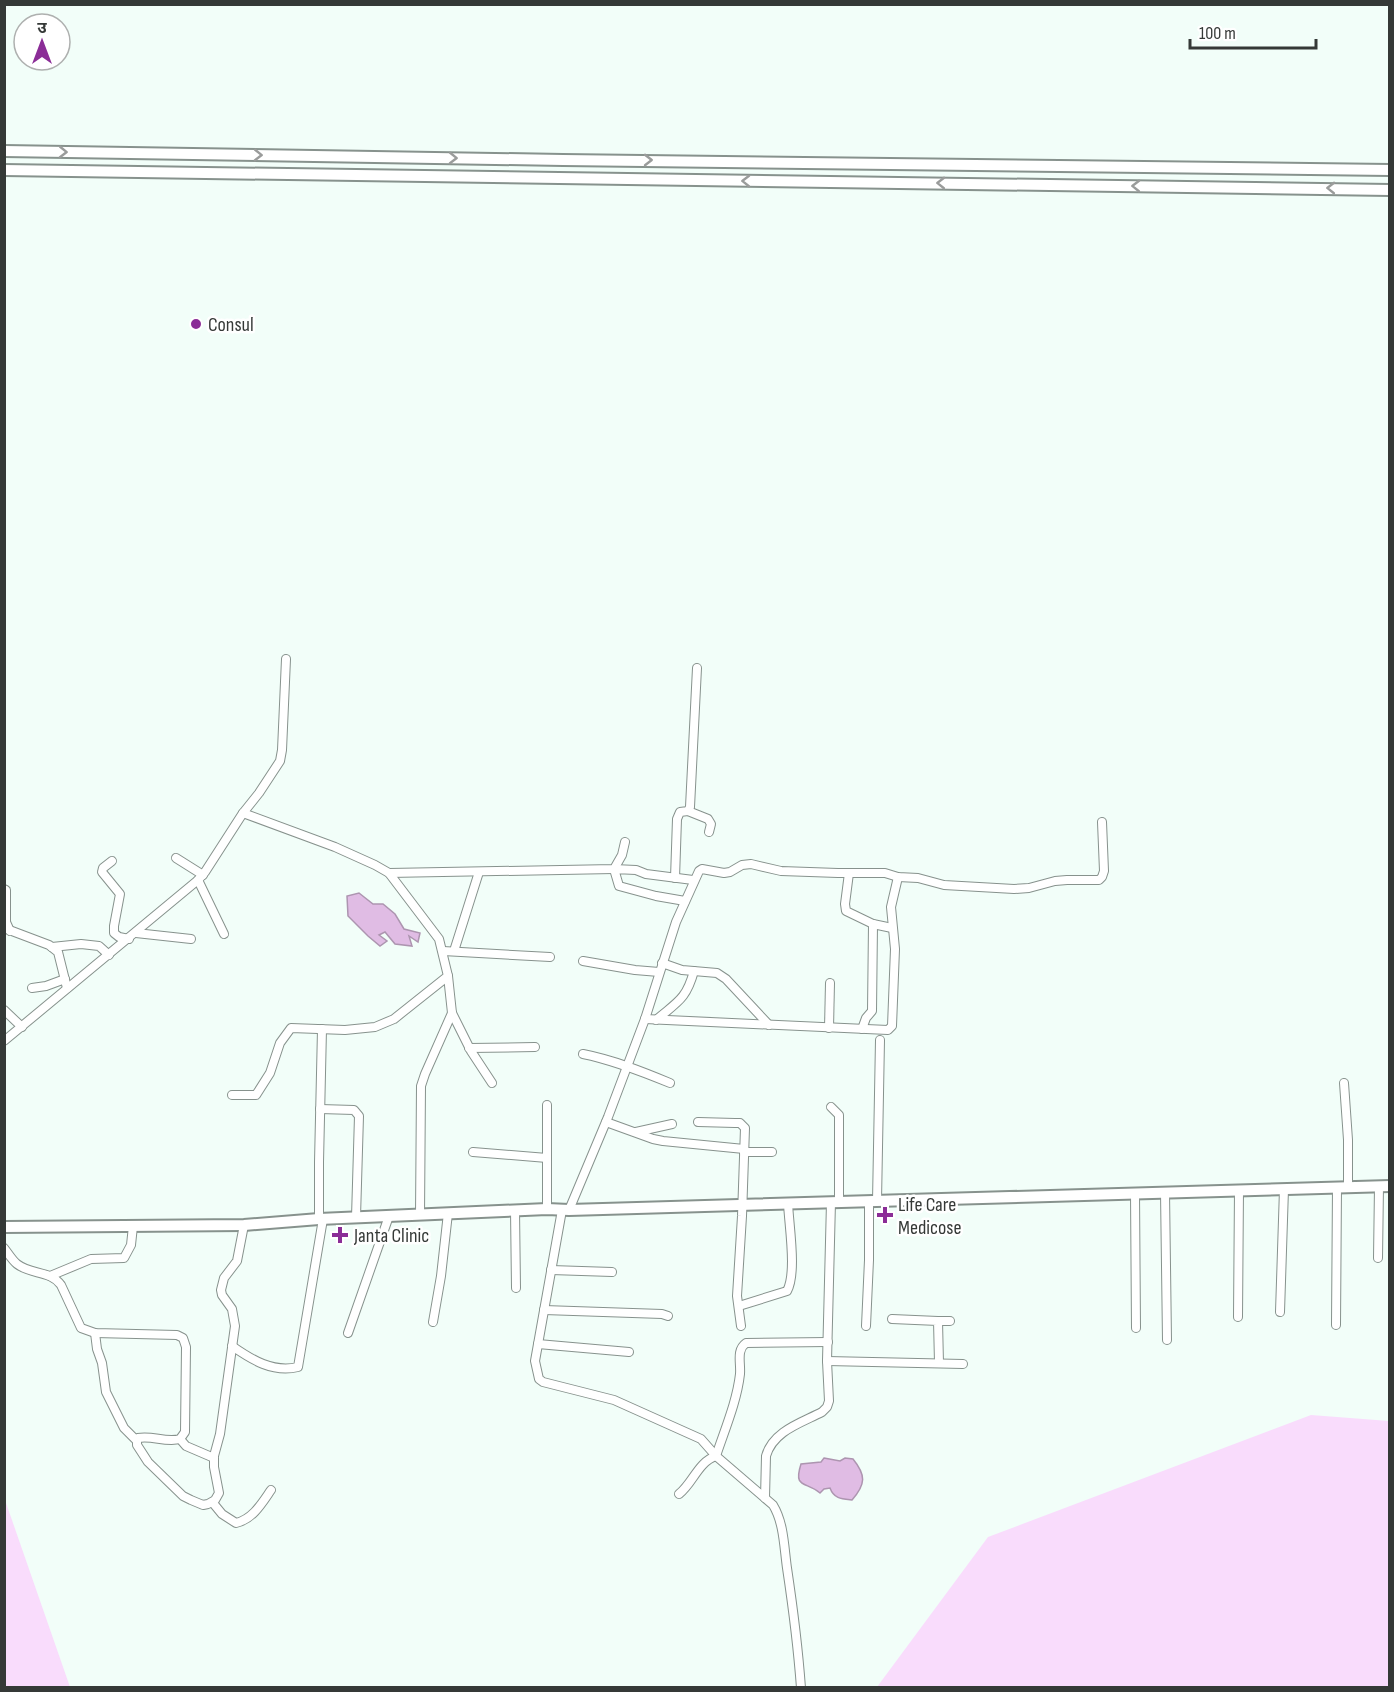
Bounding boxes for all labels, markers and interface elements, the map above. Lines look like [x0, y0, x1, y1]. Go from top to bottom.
north arrow [12, 12, 72, 72]
scale bar [1190, 12, 1316, 50]
text: उ [37, 19, 47, 38]
text: 100 m [1199, 23, 1236, 44]
one-way arrow [58, 146, 67, 158]
one-way arrow [253, 148, 262, 161]
one-way arrow [448, 152, 457, 164]
one-way arrow [643, 154, 652, 167]
one-way arrow [742, 174, 751, 187]
one-way arrow [937, 177, 946, 189]
one-way arrow [1132, 180, 1141, 192]
one-way arrow [1327, 182, 1336, 195]
place label: Consul [208, 313, 254, 337]
marker: Consul [189, 317, 203, 331]
place label: Life Care Medicose [898, 1193, 961, 1240]
marker: Life Care Medicose [876, 1206, 894, 1224]
place label: Janta Clinic [353, 1224, 429, 1248]
marker: Janta Clinic [331, 1226, 349, 1244]

